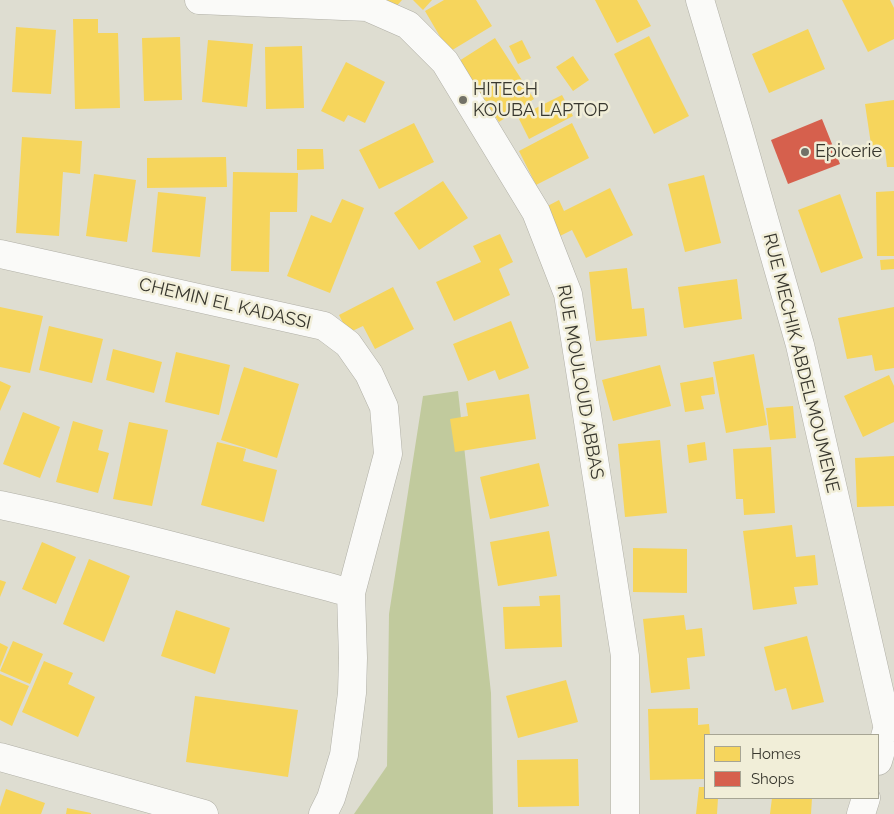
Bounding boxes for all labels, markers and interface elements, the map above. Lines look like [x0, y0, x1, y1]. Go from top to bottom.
place label: HITECH KOUBA LAPTOP [473, 79, 609, 122]
marker: HITECH KOUBA LAPTOP [457, 94, 469, 106]
place label: Epicerie [815, 141, 882, 163]
marker: Epicerie [799, 146, 811, 158]
street label: RUE MECHIK ABDELMOUMENE [758, 231, 844, 495]
street label: CHEMIN EL KADASSI [137, 274, 313, 334]
street label: RUE MOULOUD ABBAS [552, 283, 608, 481]
legend [704, 734, 879, 799]
text: Homes [751, 745, 801, 763]
text: Shops [751, 770, 794, 788]

